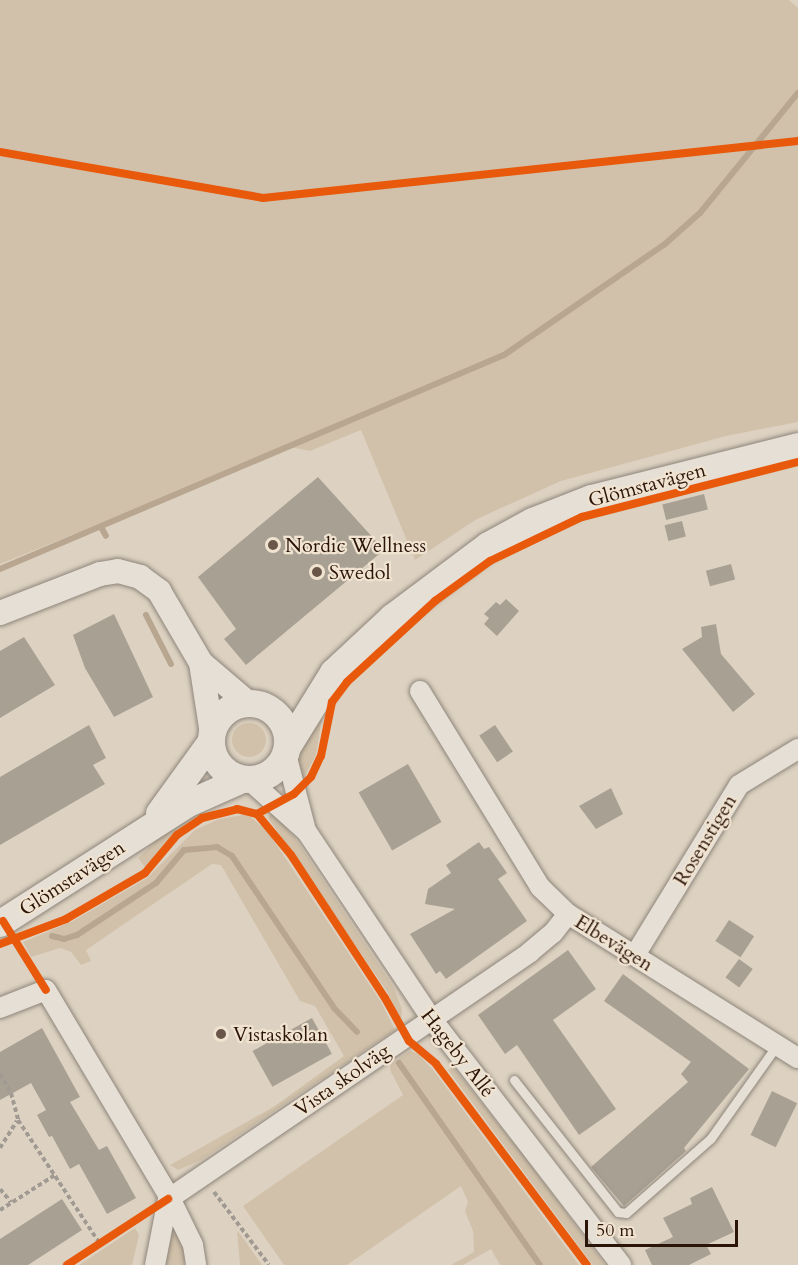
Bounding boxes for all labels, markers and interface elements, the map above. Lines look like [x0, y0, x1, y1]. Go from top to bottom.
street label: Glömstavägen [586, 458, 708, 512]
place label: Nordic Wellness [285, 533, 426, 557]
marker: Nordic Wellness [266, 538, 280, 552]
place label: Swedol [329, 560, 391, 584]
marker: Swedol [310, 565, 324, 579]
street label: Rosenstigen [668, 790, 742, 890]
street label: Glömstavägen [15, 835, 129, 921]
street label: Elbevägen [570, 910, 658, 976]
street label: Hageby Allé [416, 1004, 500, 1102]
place label: Vistaskolan [233, 1022, 328, 1046]
marker: Vistaskolan [214, 1027, 228, 1041]
street label: Vista skolväg [290, 1038, 394, 1122]
scale bar [588, 1208, 741, 1246]
text: 50 m [596, 1218, 635, 1243]

